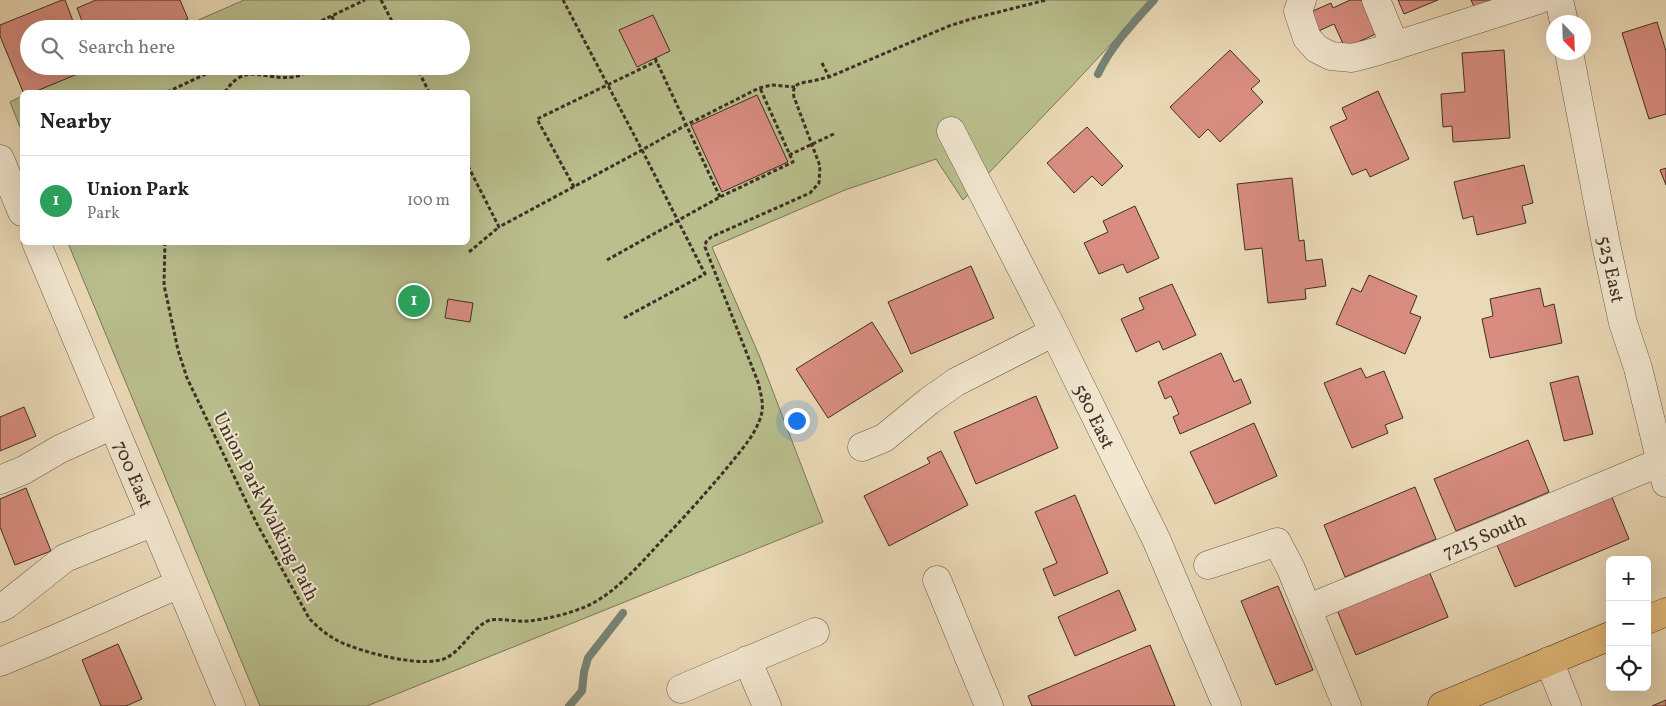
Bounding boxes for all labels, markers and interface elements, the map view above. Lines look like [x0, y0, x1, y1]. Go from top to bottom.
north arrow [1546, 15, 1591, 60]
search box [20, 20, 470, 75]
icon: search [38, 34, 66, 62]
text: Search here [78, 35, 175, 61]
text: Nearby [40, 108, 111, 137]
text: Union Park [87, 177, 189, 203]
text: 1 [53, 190, 59, 212]
text: 100 m [407, 190, 450, 212]
text: Park [87, 203, 120, 225]
street label: 525 East [1590, 233, 1630, 306]
pin: 1 [398, 282, 430, 320]
street label: 580 East [1066, 380, 1120, 454]
street label: Union Park Walking Path [206, 408, 324, 606]
your location [784, 408, 810, 434]
street label: 700 East [106, 437, 158, 513]
street label: 7215 South [1439, 508, 1531, 566]
map controls [1606, 556, 1651, 691]
button: + [1606, 556, 1651, 601]
button: − [1606, 601, 1651, 646]
button: locate [1606, 646, 1651, 691]

